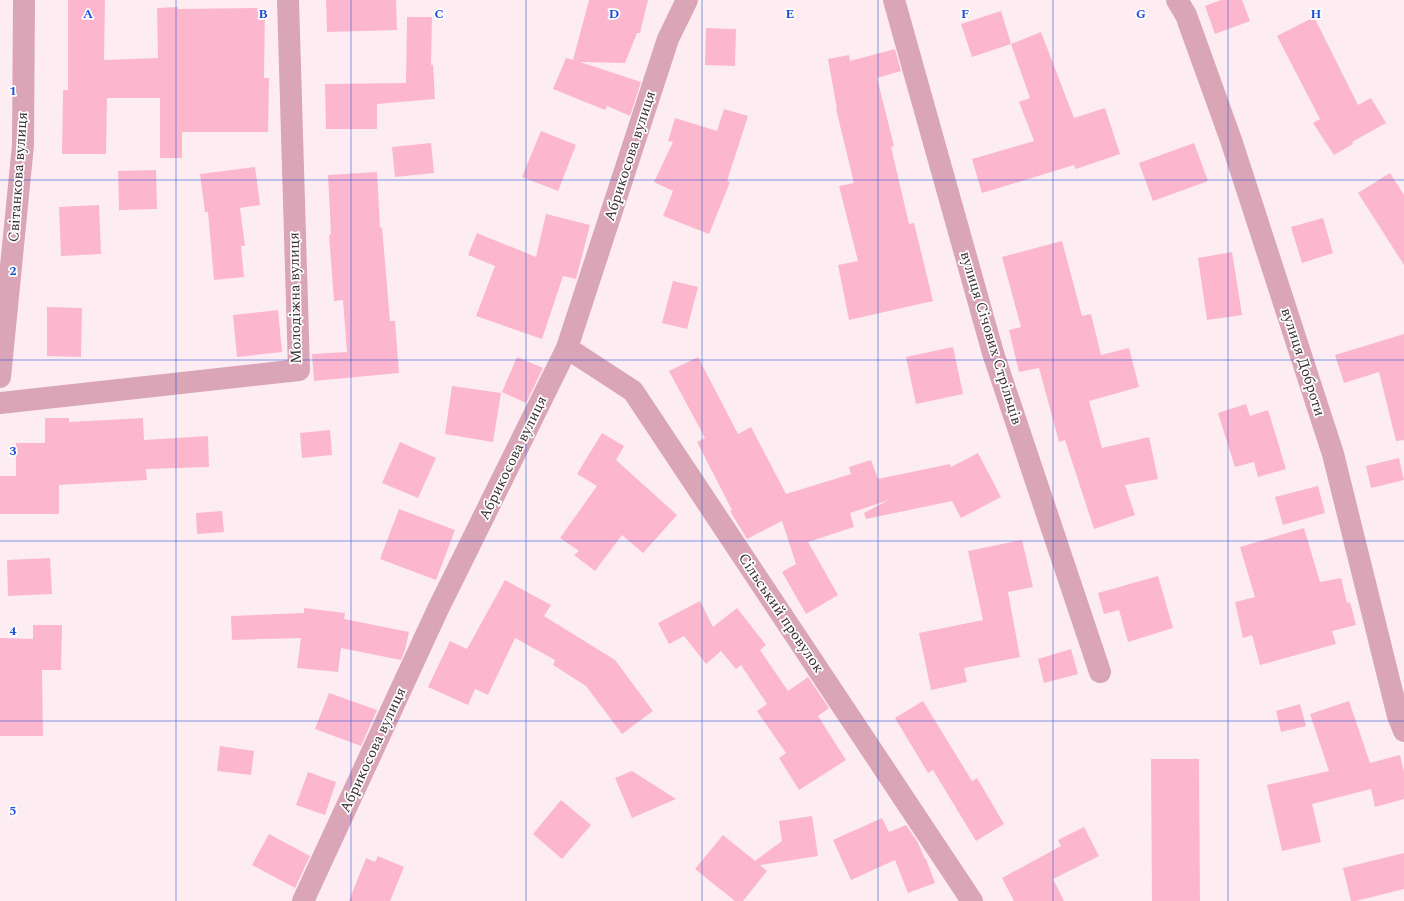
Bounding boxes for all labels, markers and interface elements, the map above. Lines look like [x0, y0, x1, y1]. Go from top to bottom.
text: A [83, 4, 93, 24]
text: B [258, 4, 268, 24]
text: C [434, 4, 444, 24]
text: D [609, 4, 619, 24]
text: E [786, 4, 795, 24]
text: F [961, 4, 969, 24]
text: G [1136, 4, 1146, 24]
text: H [1311, 4, 1322, 24]
text: 1 [9, 81, 17, 101]
street label: Абрикосова вулиця [598, 88, 662, 224]
street label: Світанкова вулиця [2, 111, 34, 243]
street label: Молодіжна вулиця [282, 232, 308, 364]
street label: вулиця Січових Стрільців [954, 249, 1028, 428]
text: 2 [9, 261, 17, 281]
street label: вулиця Доброти [1275, 305, 1331, 419]
street label: Абрикосова вулиця [473, 392, 553, 524]
text: 3 [9, 441, 17, 461]
street label: Сільський провулок [732, 548, 830, 678]
text: 4 [9, 621, 17, 641]
street label: Абрикосова вулиця [334, 684, 412, 816]
text: 5 [9, 801, 17, 821]

